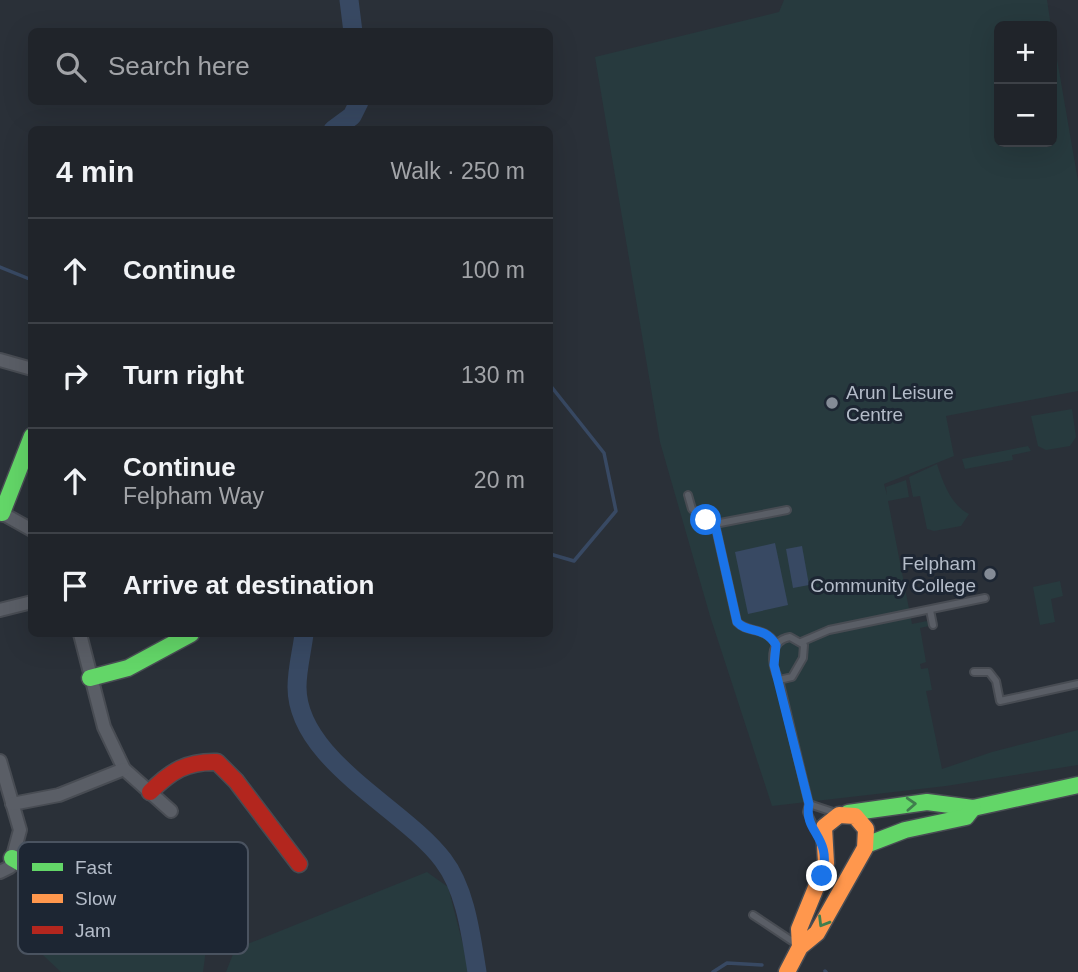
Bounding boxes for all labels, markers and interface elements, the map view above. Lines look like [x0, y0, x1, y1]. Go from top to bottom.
map controls [994, 21, 1057, 147]
button: + [994, 21, 1057, 84]
search box [28, 28, 553, 105]
icon: search [52, 48, 90, 86]
text: Search here [108, 51, 250, 81]
button: − [994, 84, 1057, 147]
text: 4 min [56, 155, 134, 188]
text: Walk · 250 m [390, 158, 525, 184]
icon: ahead [56, 252, 94, 290]
text: Continue [123, 255, 236, 285]
text: 100 m [461, 257, 525, 283]
icon: right [56, 357, 94, 395]
text: Turn right [123, 360, 244, 390]
text: 130 m [461, 362, 525, 388]
place label: Arun Leisure Centre [846, 382, 954, 425]
marker: Arun Leisure Centre [824, 395, 840, 411]
text: Continue [123, 452, 236, 482]
icon: ahead [56, 462, 94, 500]
text: 20 m [474, 467, 525, 493]
text: Felpham Way [123, 483, 264, 509]
route start [690, 504, 721, 535]
place label: Felpham Community College [810, 553, 976, 596]
marker: Felpham Community College [982, 566, 998, 582]
icon: arrive [56, 567, 94, 605]
text: Arrive at destination [123, 570, 374, 600]
one-way arrow [905, 797, 916, 812]
legend [18, 842, 248, 954]
text: Fast [75, 857, 113, 878]
route end [806, 860, 837, 891]
text: Slow [75, 888, 116, 909]
one-way arrow [818, 915, 831, 928]
text: Jam [75, 920, 111, 941]

